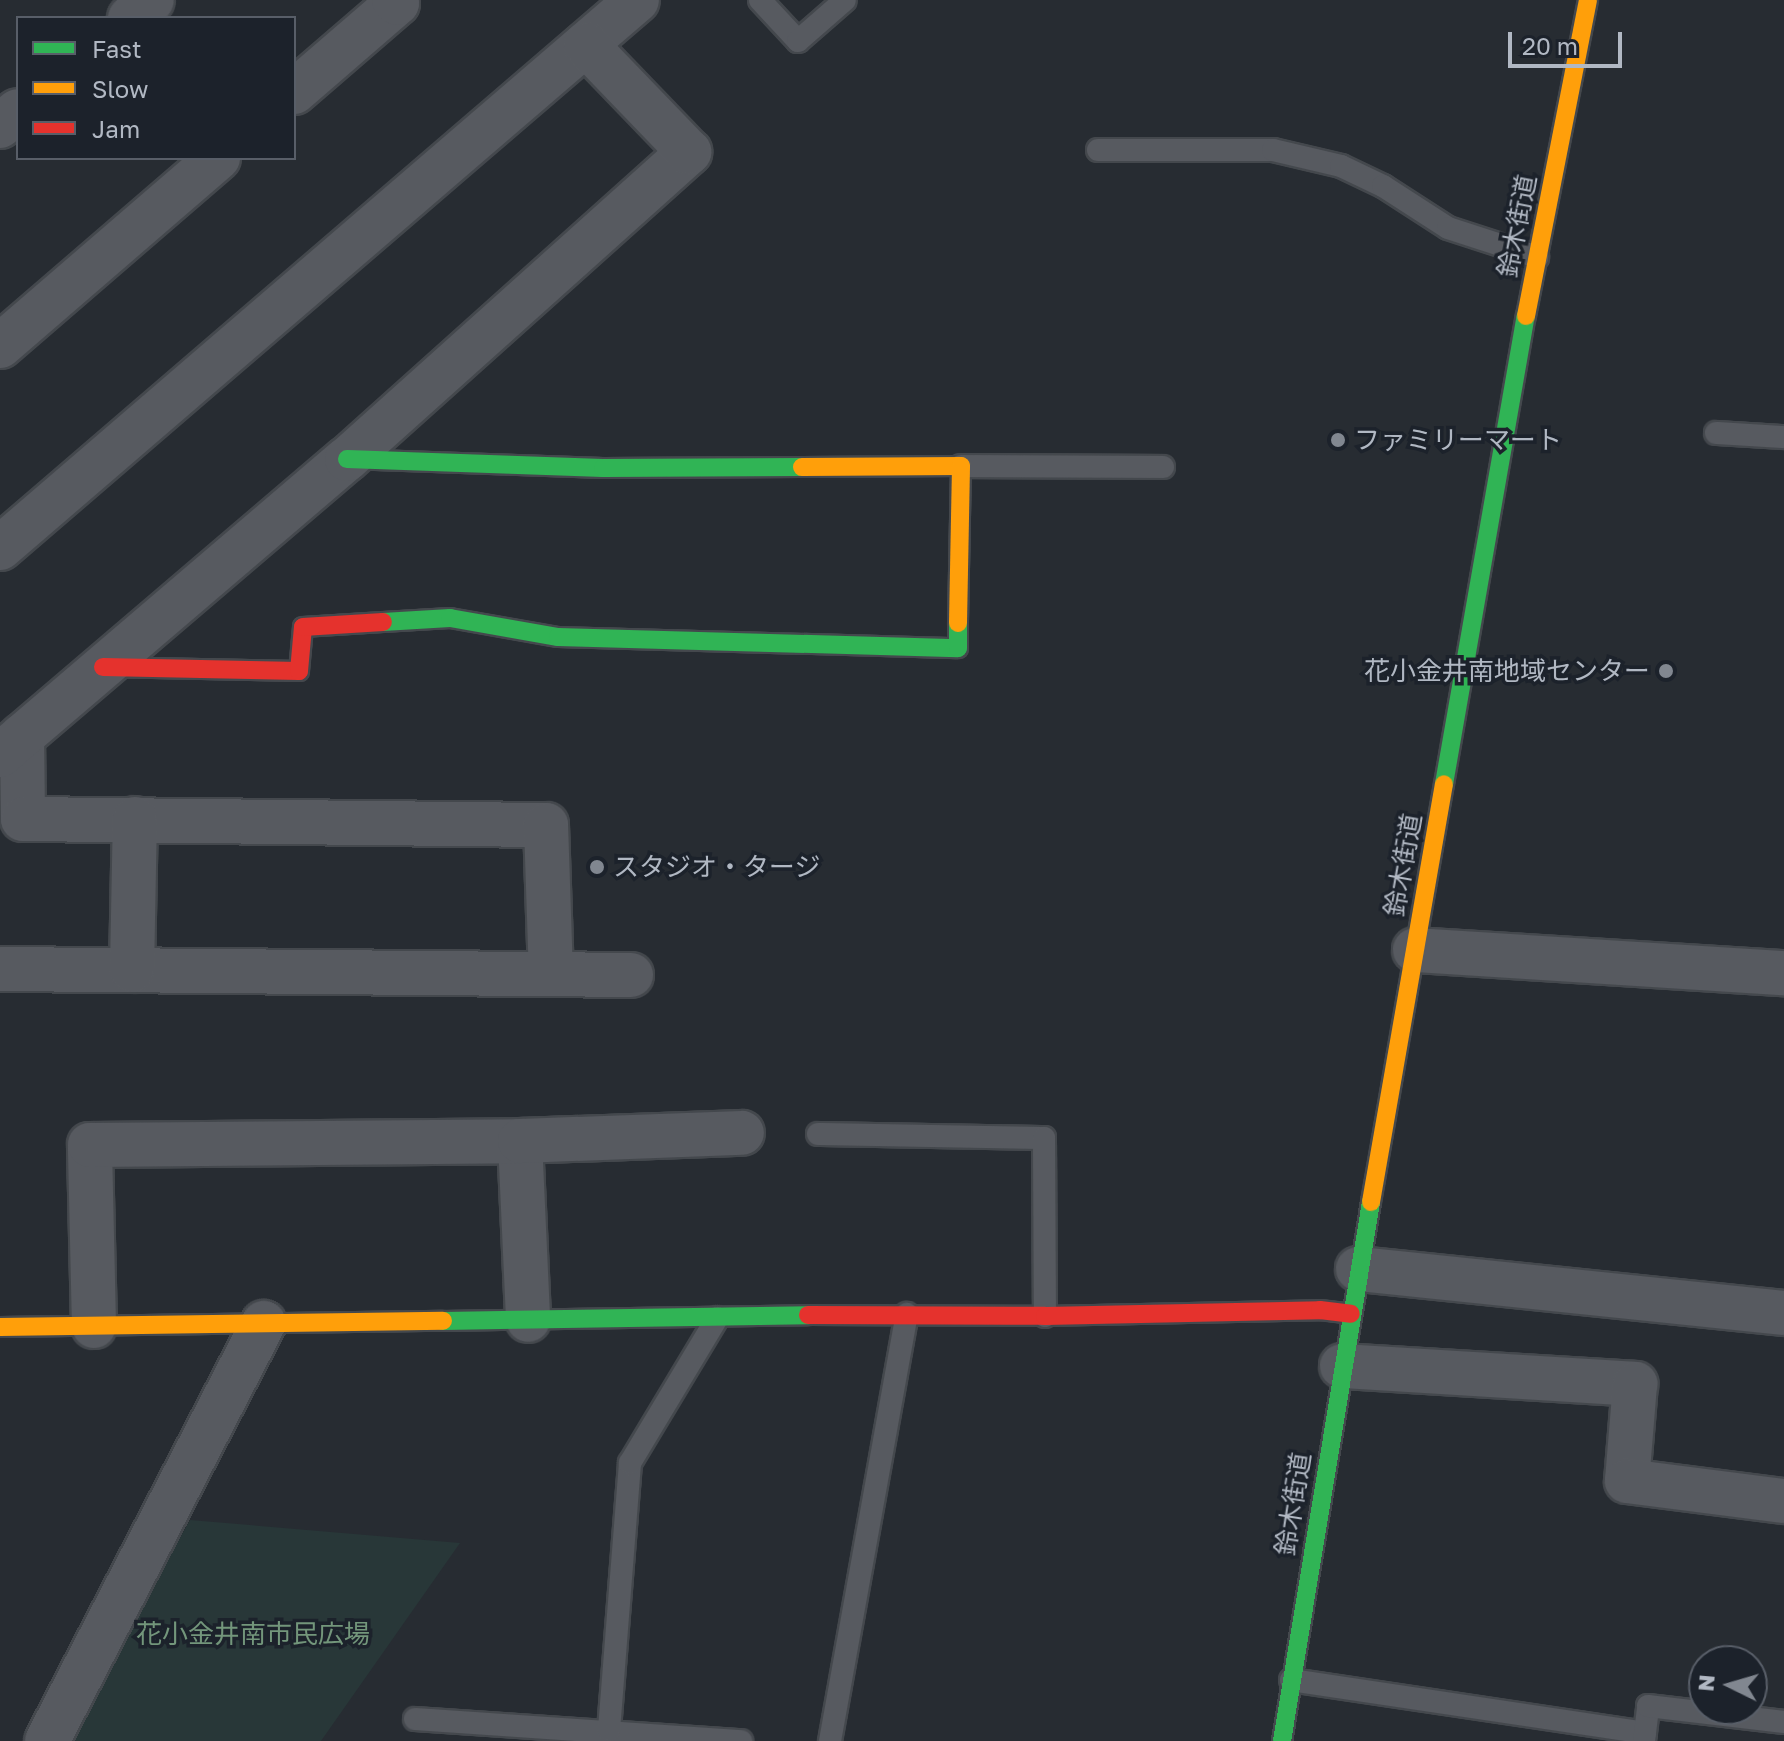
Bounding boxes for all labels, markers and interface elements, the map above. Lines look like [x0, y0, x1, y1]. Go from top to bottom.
legend [16, 16, 296, 160]
scale bar [1512, 16, 1626, 66]
text: 20 m [1522, 31, 1578, 60]
text: Fast [92, 34, 142, 63]
text: Slow [92, 74, 148, 103]
text: Jam [92, 114, 140, 143]
street label: 鈴木街道 [1492, 172, 1542, 280]
place label: ファミリーマート [1354, 424, 1562, 456]
marker: ファミリーマート [1329, 431, 1347, 449]
place label: 花小金井南地域センター [1364, 655, 1650, 687]
marker: 花小金井南地域センター [1657, 662, 1675, 680]
street label: 鈴木街道 [1379, 811, 1427, 919]
place label: スタジオ・タージ [613, 851, 821, 883]
marker: スタジオ・タージ [588, 858, 606, 876]
street label: 鈴木街道 [1269, 1450, 1317, 1558]
park label: 花小金井南市民広場 [136, 1618, 370, 1650]
north arrow [1688, 1645, 1768, 1725]
text: N [1691, 1674, 1720, 1693]

